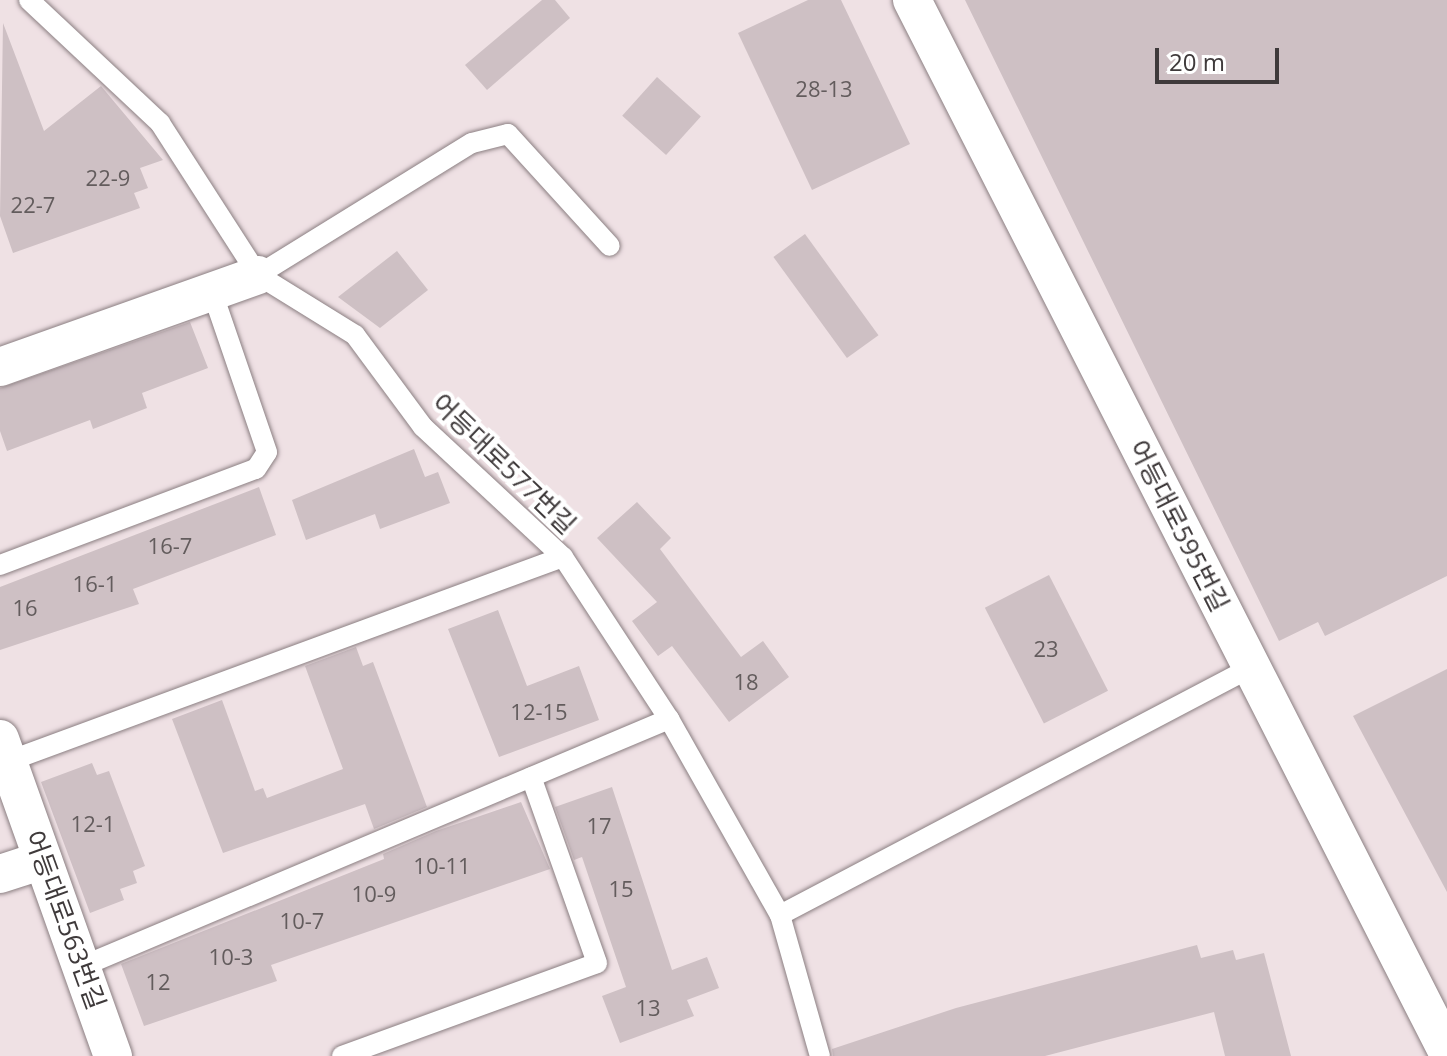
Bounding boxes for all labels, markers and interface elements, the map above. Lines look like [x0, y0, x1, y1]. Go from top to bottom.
scale bar [1159, 32, 1283, 82]
text: 20 m [1169, 45, 1225, 78]
house number: 28-13 [795, 76, 853, 102]
house number: 22-9 [86, 165, 130, 191]
house number: 22-7 [11, 192, 55, 218]
street label: 어등대로577번길 [426, 387, 582, 541]
street label: 어등대로595번길 [1122, 435, 1236, 617]
house number: 16-7 [148, 533, 192, 559]
house number: 16-1 [73, 571, 117, 597]
house number: 16 [12, 595, 38, 621]
house number: 23 [1033, 636, 1059, 662]
house number: 18 [733, 669, 759, 695]
house number: 12-15 [510, 699, 568, 725]
house number: 12-1 [71, 811, 115, 837]
house number: 17 [586, 813, 612, 839]
street label: 어등대로563번길 [18, 826, 112, 1014]
house number: 10-11 [413, 853, 471, 879]
house number: 15 [608, 876, 634, 902]
house number: 10-9 [352, 881, 396, 907]
house number: 10-7 [280, 908, 324, 934]
house number: 10-3 [209, 944, 253, 970]
house number: 12 [145, 969, 171, 995]
house number: 13 [635, 995, 661, 1021]

